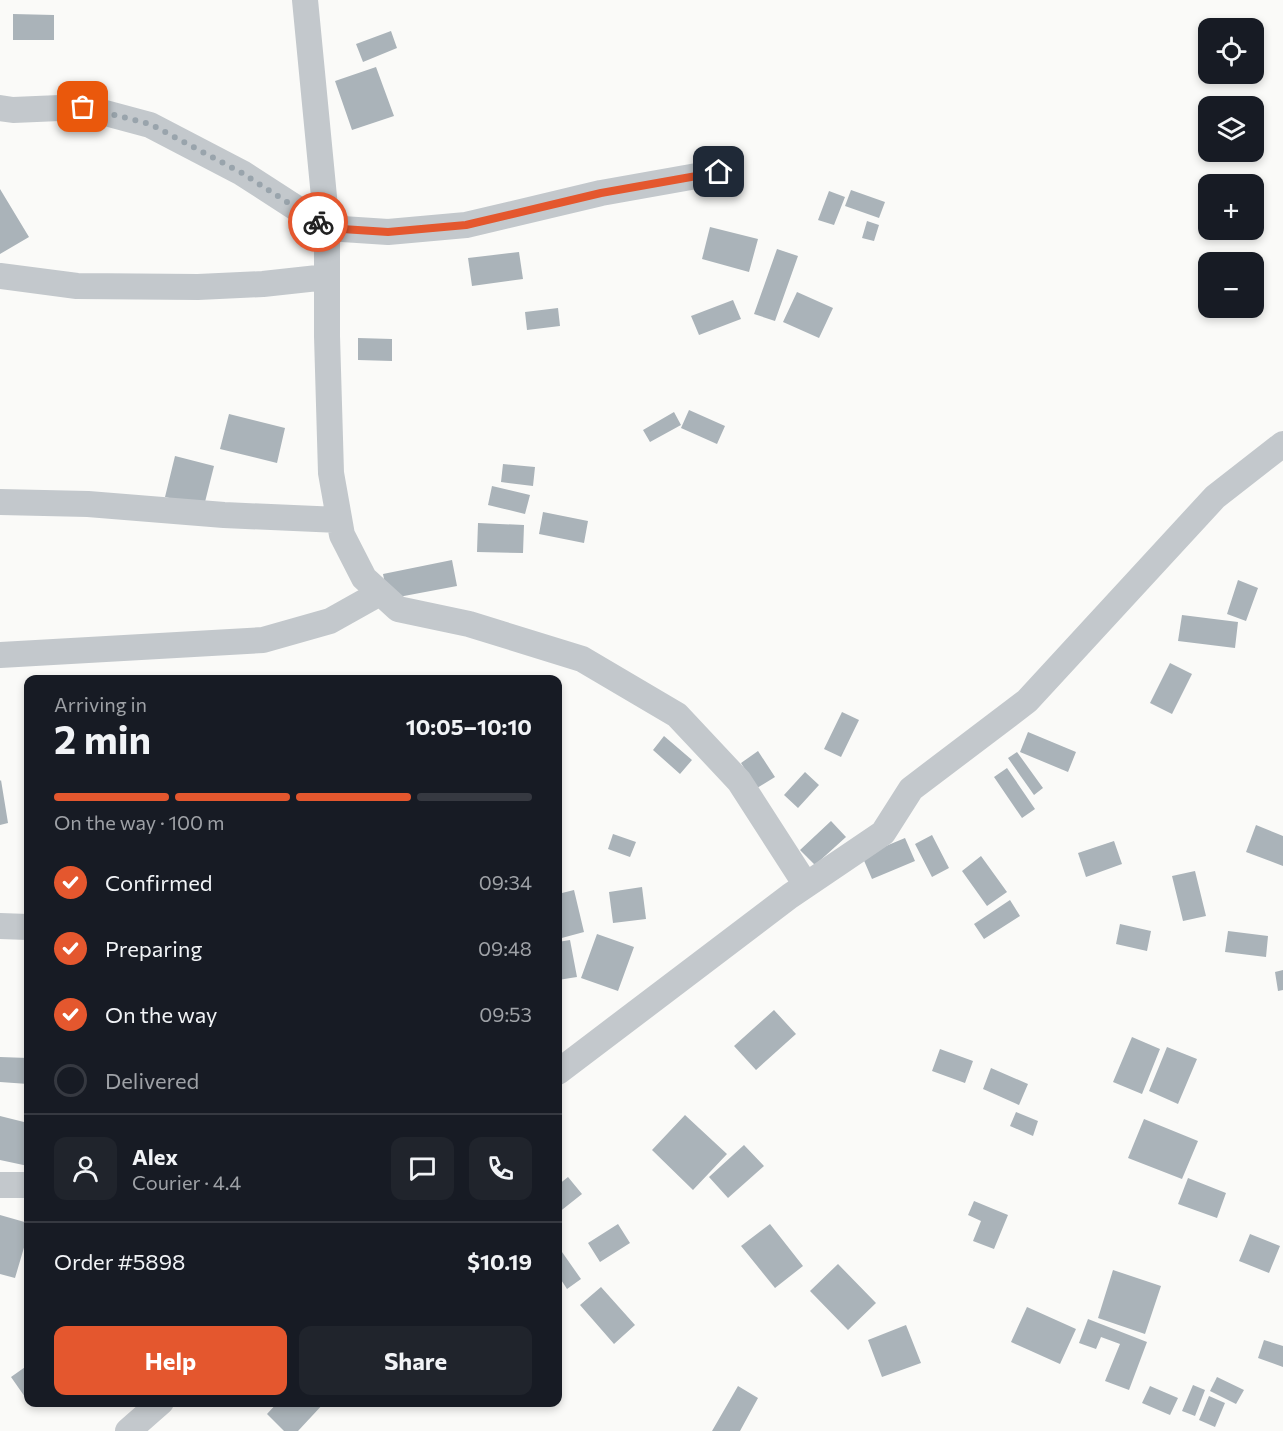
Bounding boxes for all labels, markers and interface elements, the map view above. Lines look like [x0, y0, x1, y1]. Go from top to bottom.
map controls [1198, 18, 1264, 318]
button: locate [1198, 18, 1264, 84]
pin [57, 81, 108, 132]
icon: bag [66, 90, 99, 123]
button: layers [1198, 96, 1264, 162]
pin [693, 146, 744, 197]
icon: home [702, 155, 735, 188]
button: + [1198, 174, 1264, 240]
courier [288, 192, 348, 252]
icon: bike [302, 206, 335, 239]
button: − [1198, 252, 1264, 318]
text: Arriving in [54, 692, 147, 716]
text: 10:05–10:10 [406, 713, 532, 740]
text: 2 min [54, 714, 151, 762]
text: On the way · 100 m [54, 810, 224, 834]
icon: check [54, 866, 87, 899]
text: Confirmed [105, 869, 212, 896]
text: 09:34 [479, 870, 532, 894]
icon: check [54, 932, 87, 965]
text: Preparing [105, 935, 202, 962]
text: 09:48 [478, 936, 532, 960]
icon: check [54, 998, 87, 1031]
text: On the way [105, 1001, 217, 1028]
text: 09:53 [479, 1002, 532, 1026]
text: Delivered [105, 1067, 199, 1094]
button: person [54, 1137, 117, 1200]
button: chat [391, 1137, 454, 1200]
button: phone [469, 1137, 532, 1200]
text: Alex [132, 1143, 178, 1170]
text: Courier · 4.4 [132, 1170, 241, 1194]
text: Order #5898 [54, 1248, 185, 1275]
text: $10.19 [467, 1248, 532, 1275]
button: Help [54, 1326, 287, 1395]
button: Share [299, 1326, 532, 1395]

